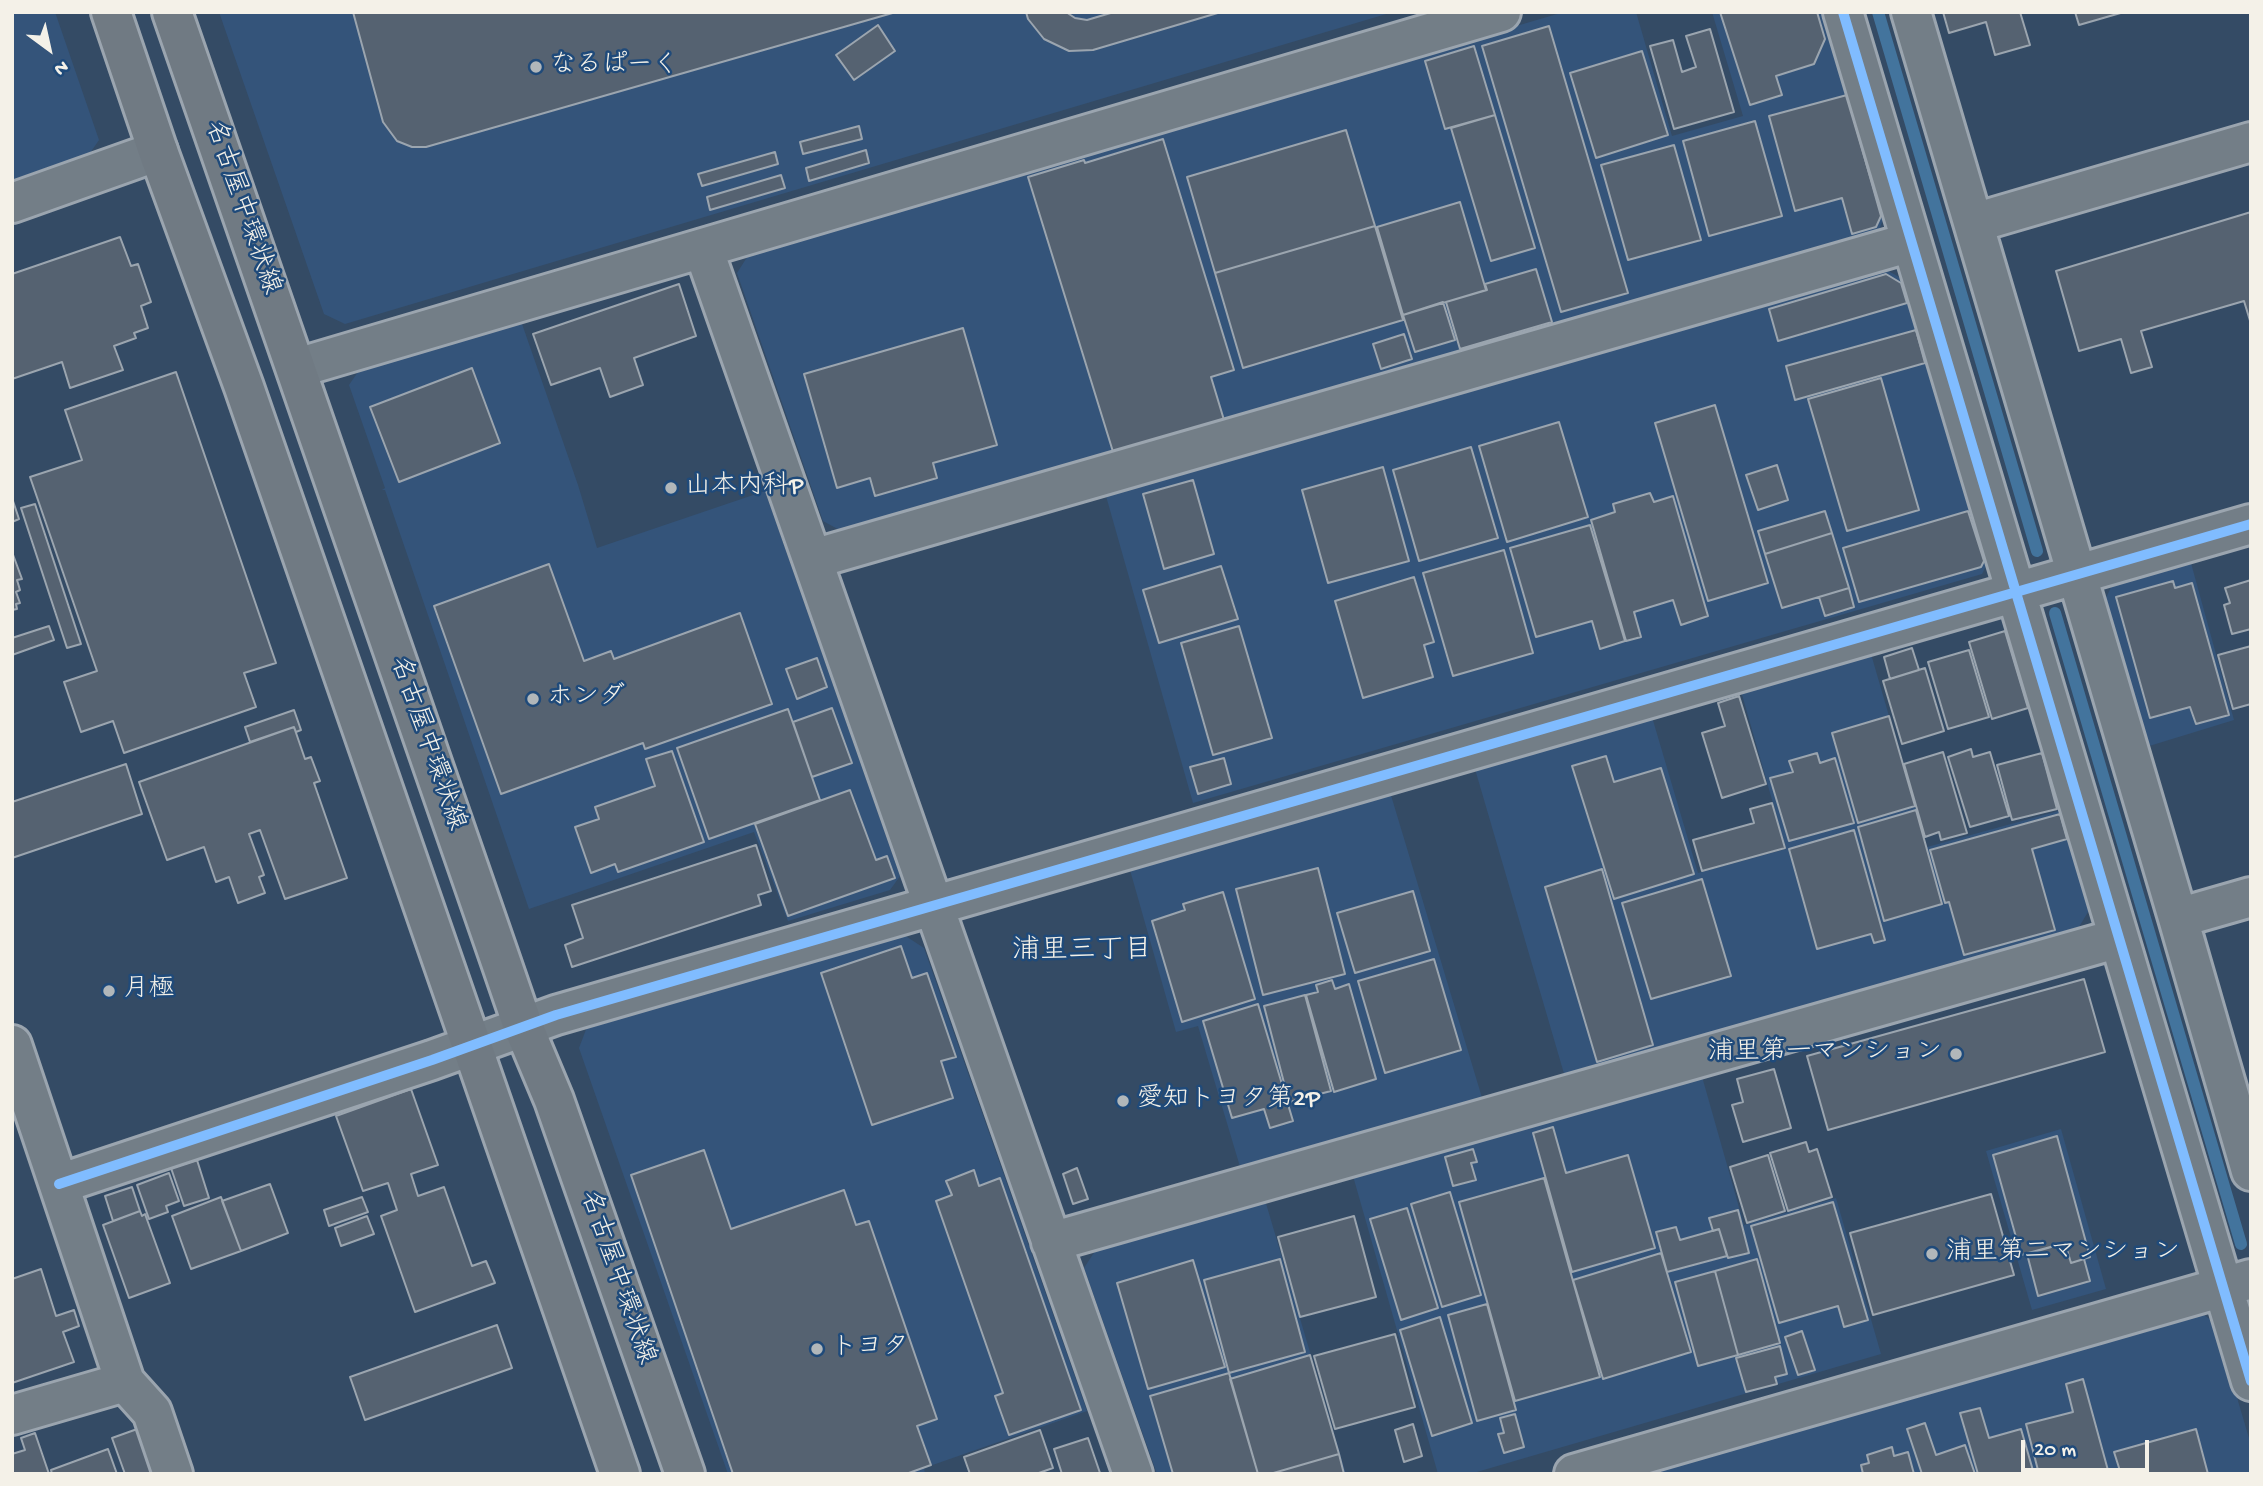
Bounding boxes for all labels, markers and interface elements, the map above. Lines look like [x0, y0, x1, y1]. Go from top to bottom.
north arrow [14, 14, 84, 84]
place label: なるぱーく [550, 51, 678, 83]
text: N [49, 54, 72, 80]
marker: なるぱーく [528, 59, 544, 75]
street label: 名古屋中環状線 [197, 117, 285, 299]
place label: 山本内科P [685, 472, 803, 504]
marker: 山本内科P [663, 480, 679, 496]
street label: 名古屋中環状線 [382, 653, 470, 835]
place label: ホンダ [547, 683, 625, 715]
marker: ホンダ [525, 691, 541, 707]
district label: 浦里三丁目 [1012, 936, 1152, 970]
place label: 月極 [123, 975, 175, 1007]
marker: 月極 [101, 983, 117, 999]
place label: 浦里第一マンション [1708, 1038, 1942, 1070]
marker: 浦里第一マンション [1948, 1046, 1964, 1062]
place label: 愛知トヨタ第2P [1137, 1085, 1320, 1117]
marker: 愛知トヨタ第2P [1115, 1093, 1131, 1109]
street label: 名古屋中環状線 [572, 1187, 660, 1369]
place label: 浦里第二マンション [1946, 1238, 2180, 1270]
marker: 浦里第二マンション [1924, 1246, 1940, 1262]
place label: トヨタ [831, 1333, 909, 1365]
marker: トヨタ [809, 1341, 825, 1357]
scale bar [2025, 1426, 2153, 1470]
text: 20 m [2034, 1439, 2076, 1464]

